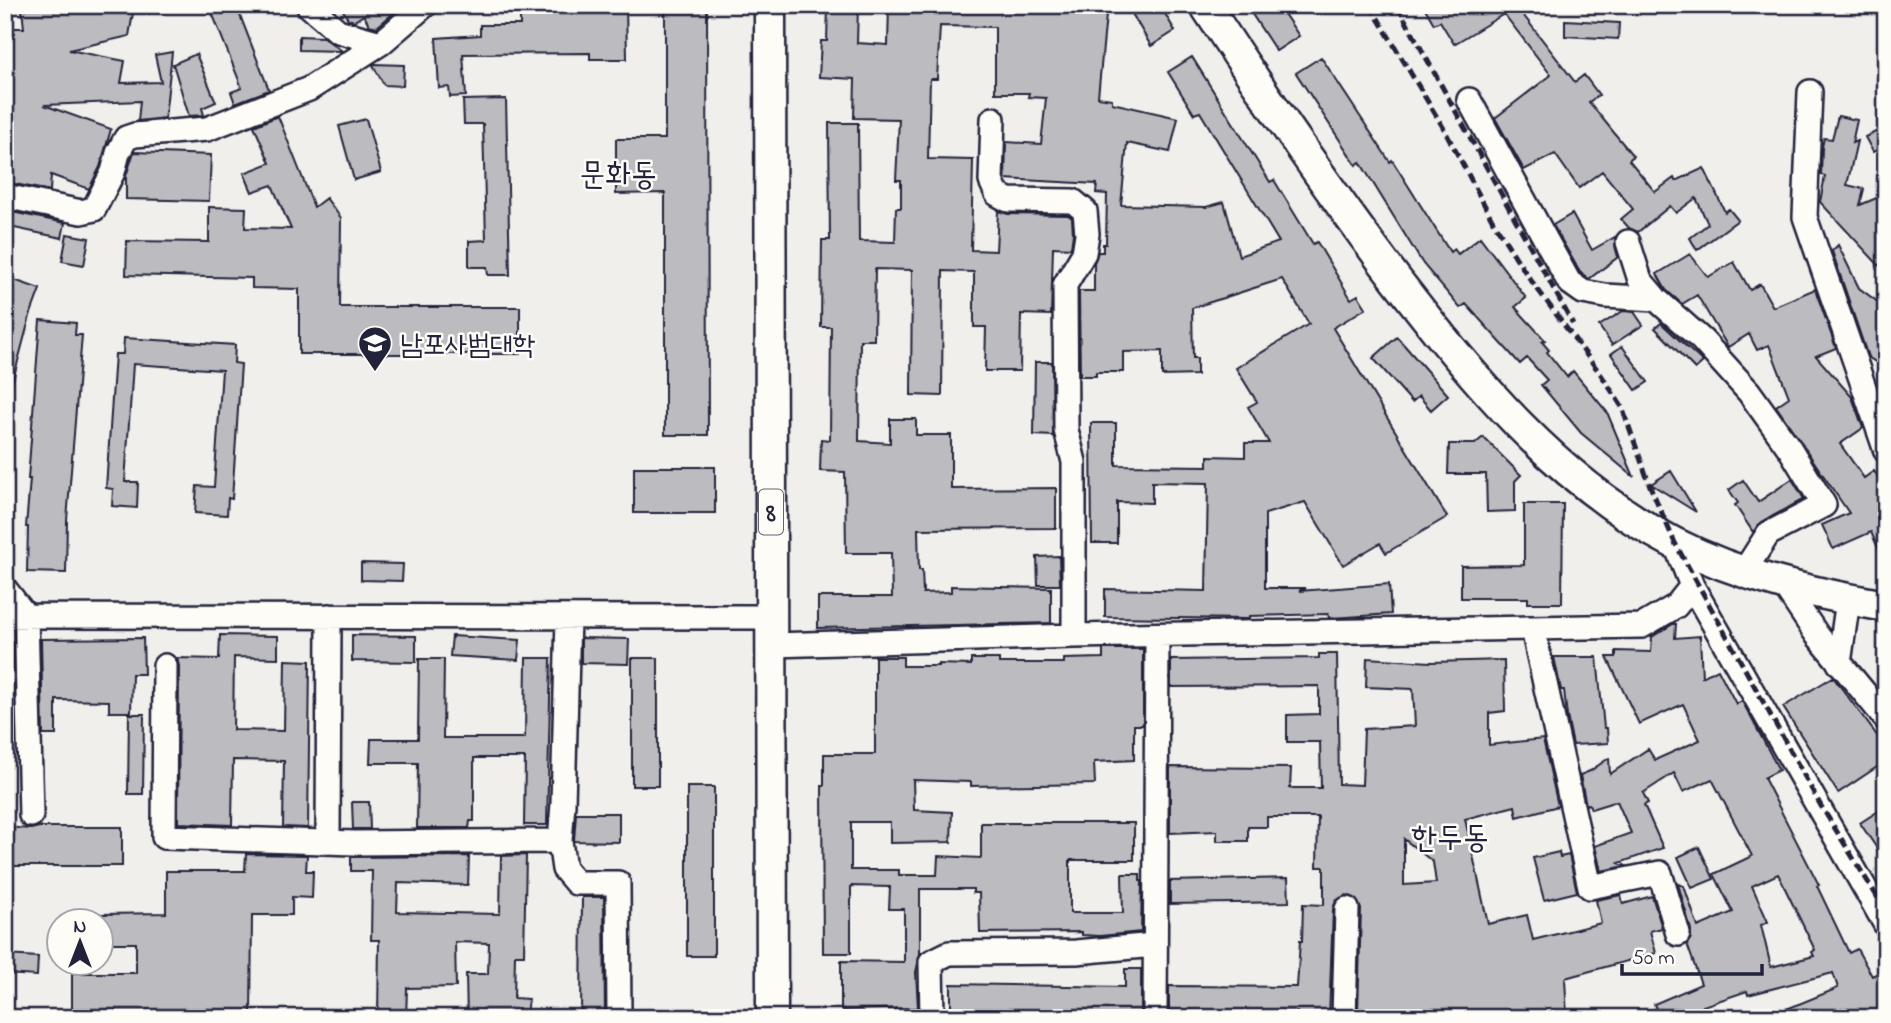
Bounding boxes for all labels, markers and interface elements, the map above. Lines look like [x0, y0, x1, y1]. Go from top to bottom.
district label: 문화동 [579, 153, 657, 200]
school or university icon: 남포사범대학 [356, 324, 394, 373]
place label: 남포사범대학 [400, 326, 536, 367]
road number: 8 [759, 490, 783, 534]
district label: 한두동 [1411, 816, 1489, 863]
north arrow [46, 908, 116, 978]
text: N [74, 914, 87, 941]
scale bar [1622, 932, 1762, 976]
text: 50 m [1632, 944, 1675, 974]

